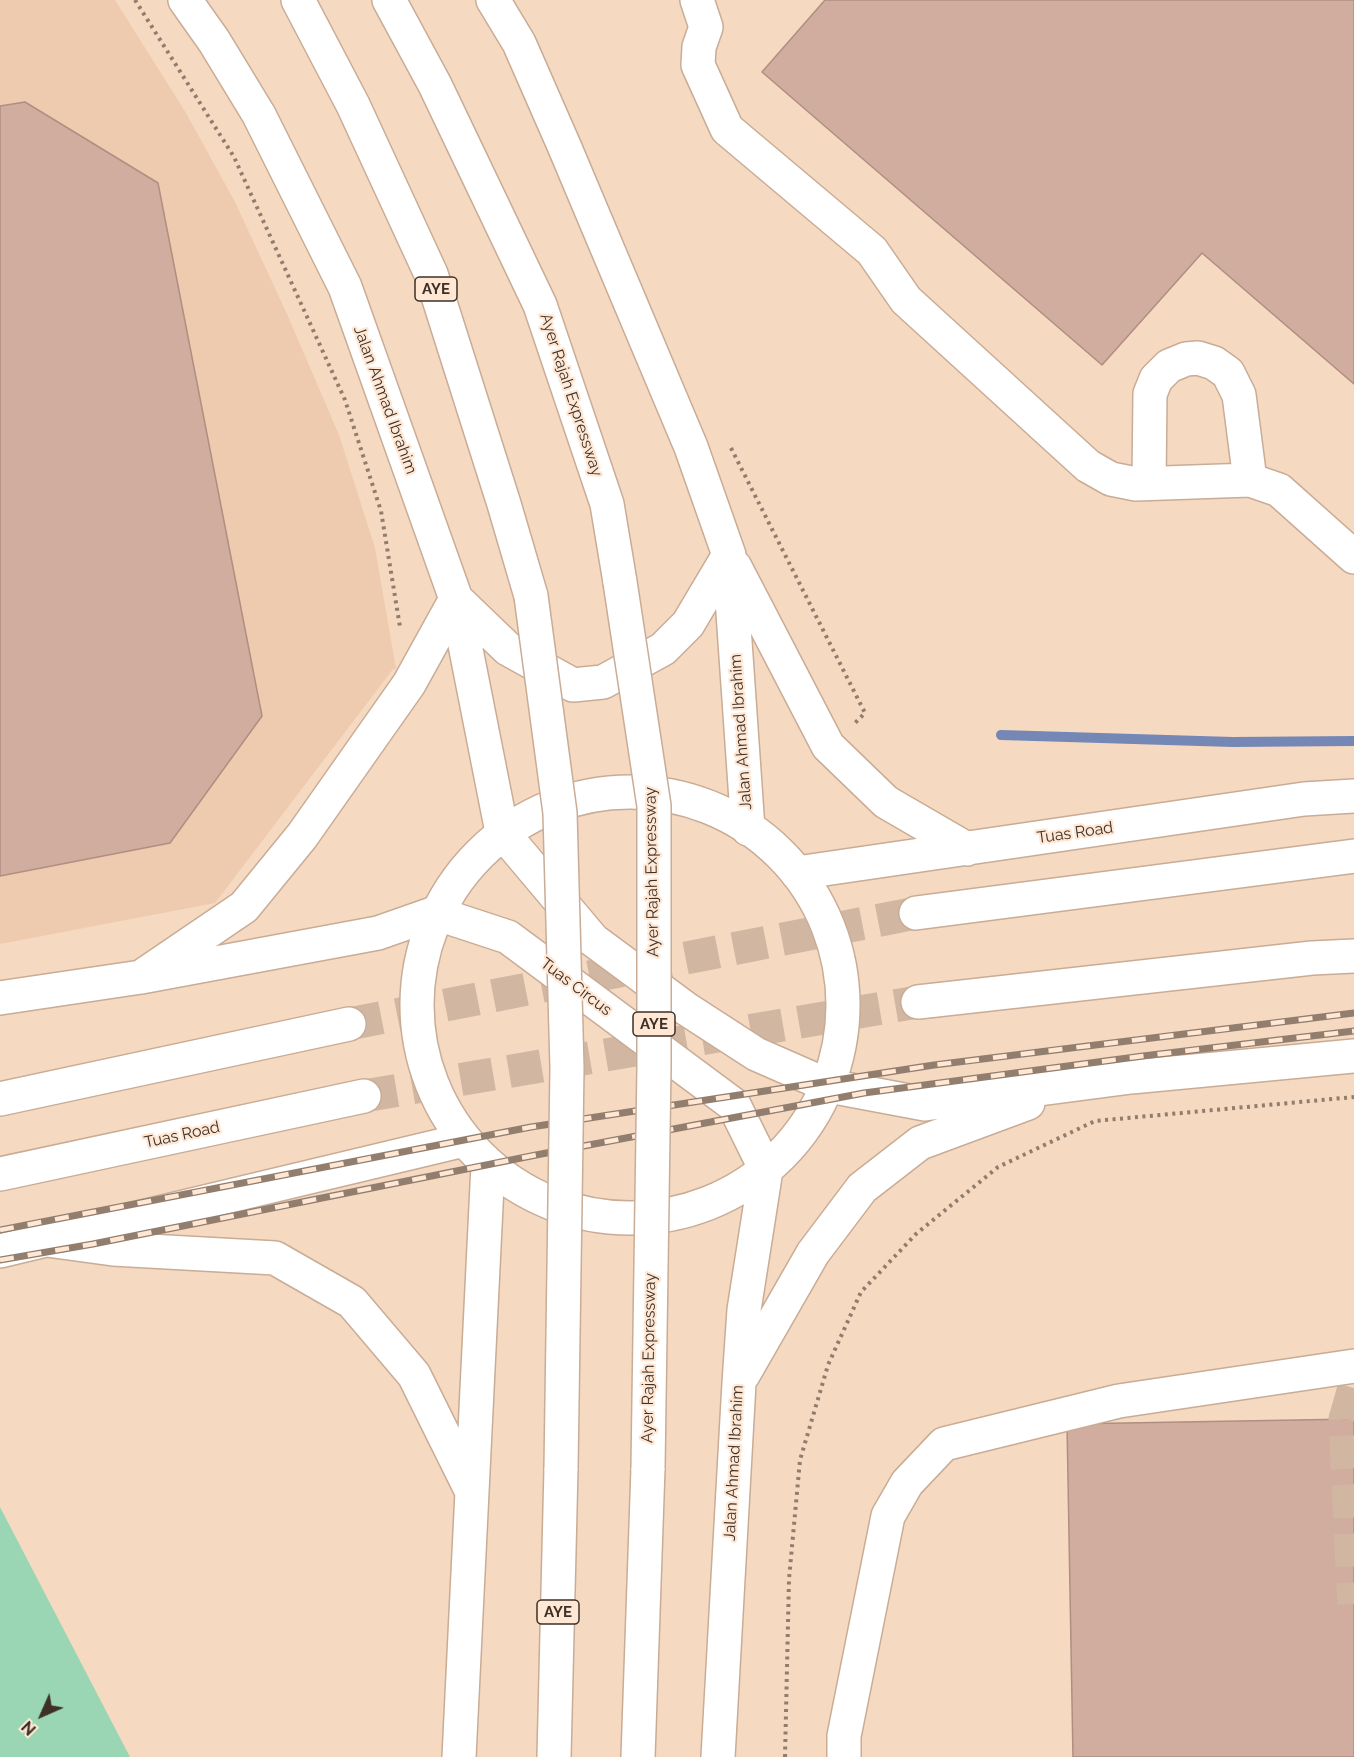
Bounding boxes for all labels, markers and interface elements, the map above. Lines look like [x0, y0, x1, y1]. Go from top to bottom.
road number: AYE [415, 277, 457, 301]
street label: Ayer Rajah Expressway [536, 311, 606, 479]
street label: Jalan Ahmad Ibrahim [349, 323, 421, 477]
street label: Jalan Ahmad Ibrahim [726, 654, 756, 810]
street label: Ayer Rajah Expressway [641, 787, 663, 957]
street label: Tuas Road [1036, 818, 1114, 848]
street label: Tuas Circus [537, 954, 615, 1020]
road number: AYE [633, 1012, 675, 1036]
street label: Tuas Road [142, 1118, 222, 1152]
street label: Ayer Rajah Expressway [638, 1273, 660, 1443]
street label: Jalan Ahmad Ibrahim [720, 1385, 748, 1541]
road number: AYE [537, 1600, 579, 1624]
north arrow [12, 1685, 72, 1745]
text: N [18, 1717, 40, 1739]

